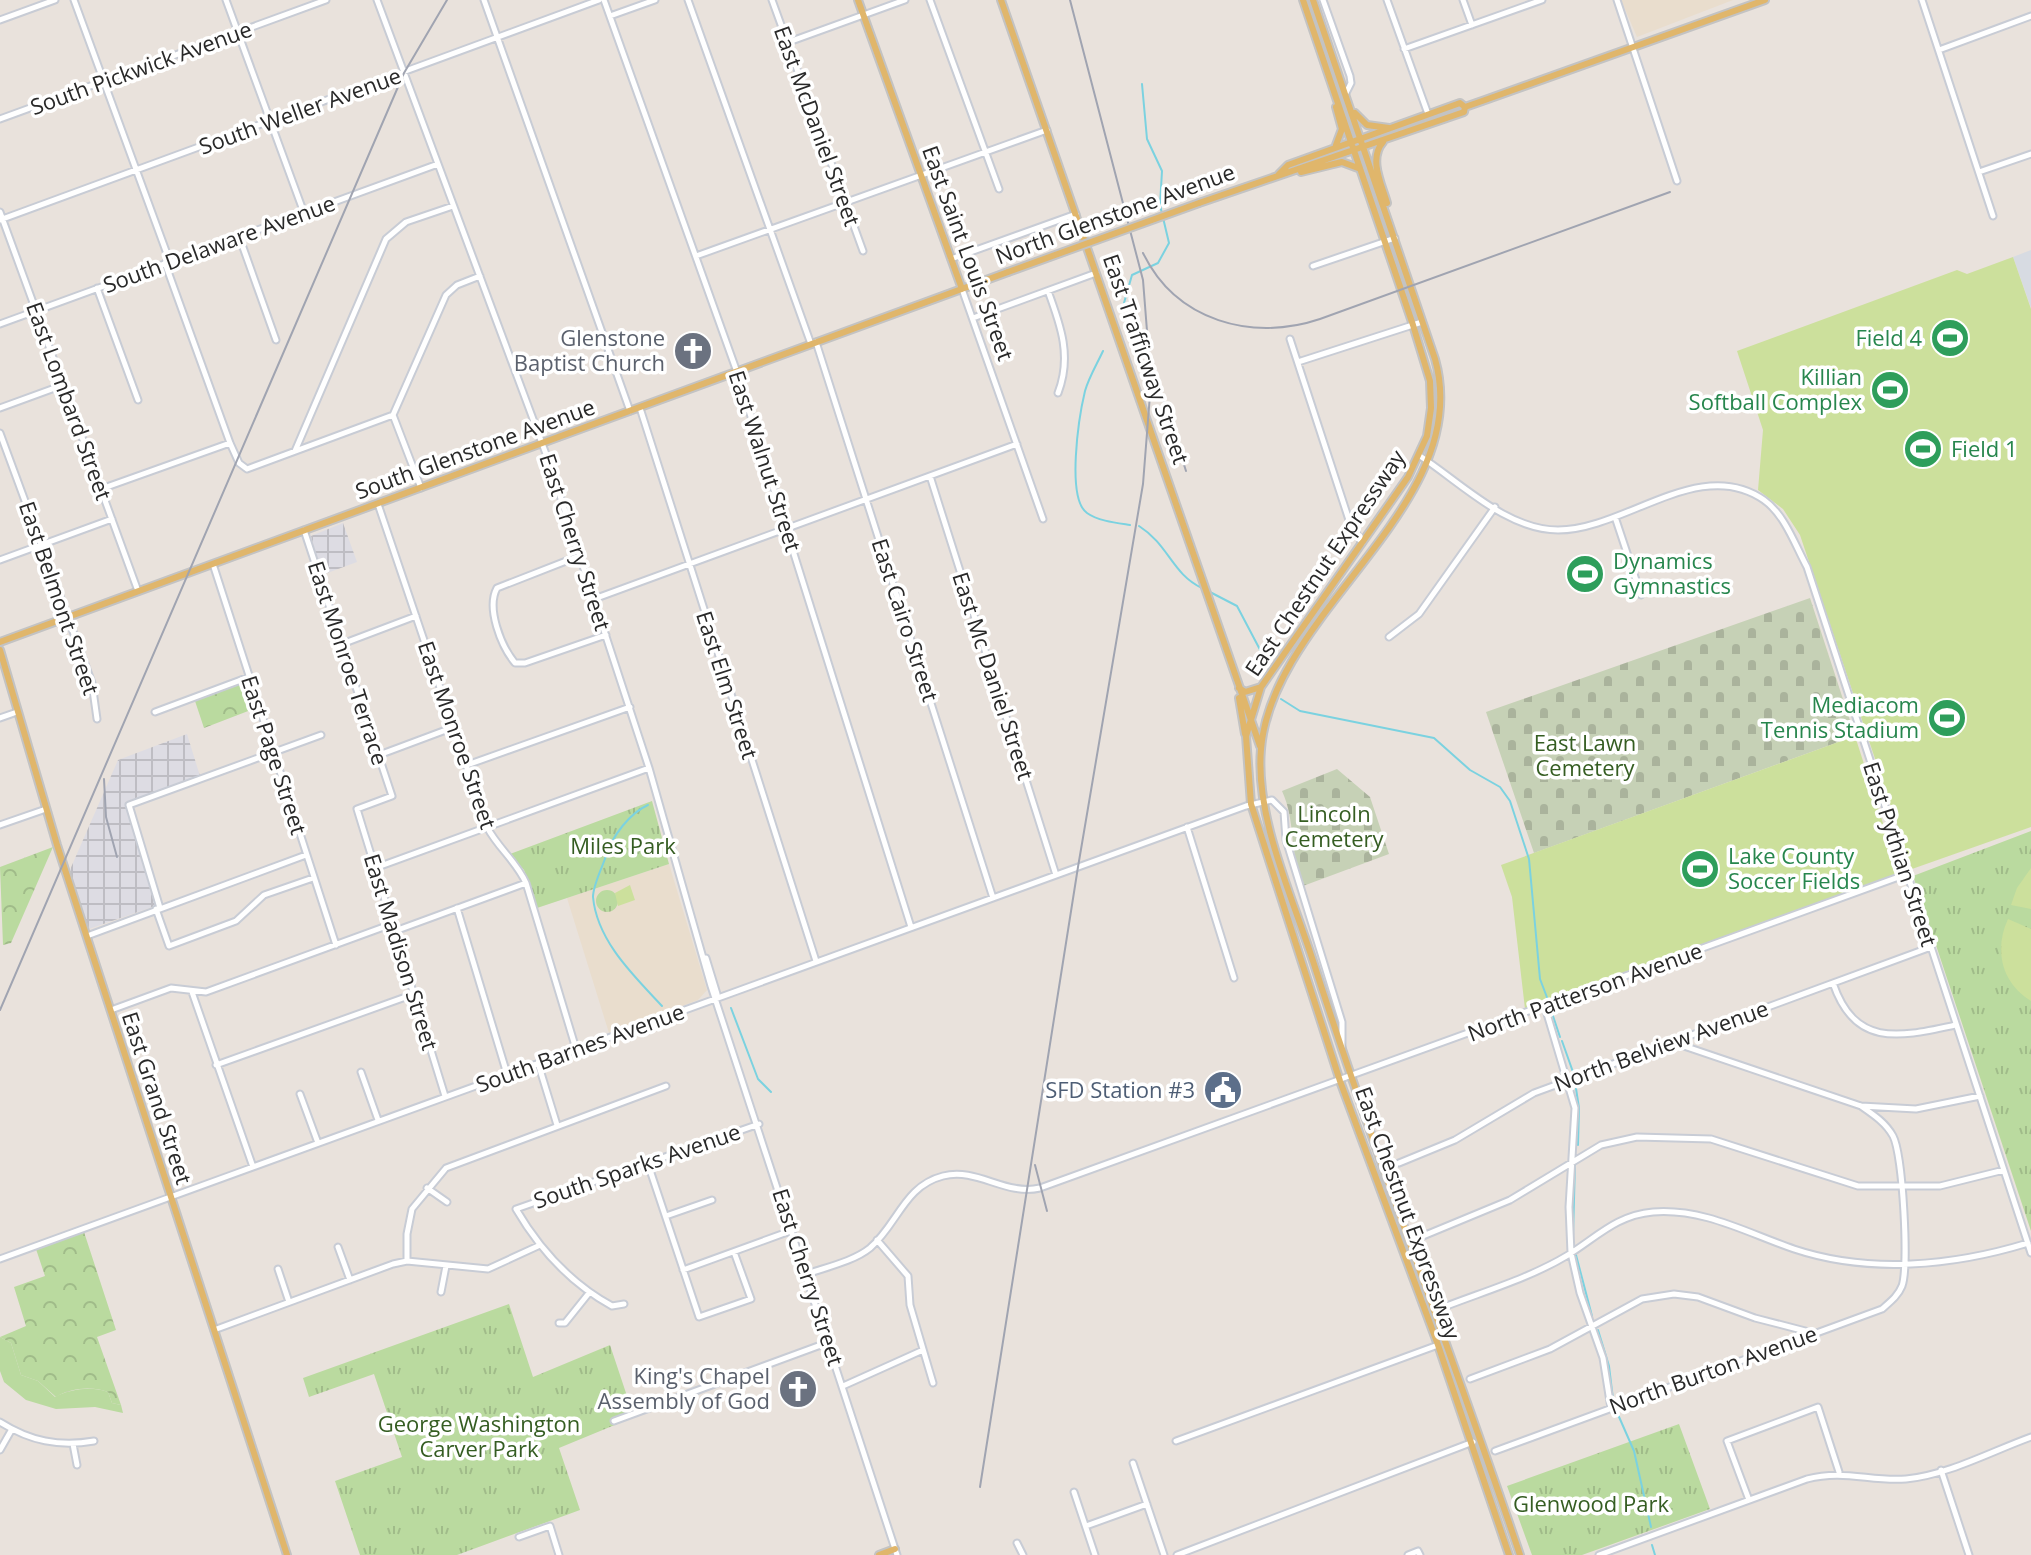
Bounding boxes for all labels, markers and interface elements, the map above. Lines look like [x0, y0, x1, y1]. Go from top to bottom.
street label: South Pickwick Avenue [26, 13, 256, 121]
street label: East McDaniel Street [768, 21, 868, 230]
street label: South Weller Avenue [194, 59, 405, 161]
street label: East Saint Louis Street [916, 141, 1022, 364]
street label: North Glenstone Avenue [991, 156, 1239, 270]
street label: South Delaware Avenue [98, 187, 339, 299]
street label: East Trafficway Street [1097, 250, 1197, 468]
street label: East Lombard Street [20, 297, 120, 504]
sports icon: Field 4 [1929, 317, 1971, 359]
place label: Glenstone Baptist Church [514, 322, 665, 377]
place label: Field 4 [1855, 322, 1922, 352]
church icon: Glenstone Baptist Church [672, 330, 714, 372]
place label: Killian Softball Complex [1689, 361, 1862, 416]
street label: East Walnut Street [723, 366, 809, 555]
sports icon: Killian Softball Complex [1869, 369, 1911, 411]
street label: South Glenstone Avenue [351, 391, 599, 505]
sports icon: Field 1 [1902, 428, 1944, 470]
place label: Field 1 [1951, 433, 2018, 463]
street label: East Chestnut Expressway [1237, 443, 1412, 681]
street label: East Cherry Street [533, 449, 619, 634]
street label: East Belmont Street [13, 497, 107, 699]
street label: East Cairo Street [865, 534, 946, 705]
place label: Dynamics Gymnastics [1613, 545, 1731, 600]
sports icon: Dynamics Gymnastics [1564, 553, 1606, 595]
street label: East Monroe Terrace [302, 557, 396, 769]
street label: East Mc Daniel Street [946, 568, 1042, 784]
street label: East Elm Street [690, 607, 766, 763]
street label: East Monroe Street [412, 637, 504, 833]
street label: East Page Street [235, 671, 315, 838]
place label: Mediacom Tennis Stadium [1761, 689, 1919, 744]
sports icon: Mediacom Tennis Stadium [1926, 697, 1968, 739]
park label: East Lawn Cemetery [1534, 727, 1636, 782]
street label: East Pythian Street [1857, 758, 1945, 950]
park label: Lincoln Cemetery [1284, 798, 1385, 853]
park label: Miles Park [570, 830, 676, 860]
place label: Lake County Soccer Fields [1728, 840, 1860, 895]
sports icon: Lake County Soccer Fields [1679, 848, 1721, 890]
street label: East Madison Street [358, 850, 446, 1054]
street label: North Patterson Avenue [1463, 935, 1706, 1048]
street label: North Belview Avenue [1549, 992, 1772, 1098]
street label: South Barnes Avenue [471, 995, 688, 1099]
street label: East Grand Street [116, 1008, 200, 1188]
public building icon: SFD Station #3 [1202, 1069, 1244, 1111]
place label: SFD Station #3 [1045, 1074, 1195, 1104]
street label: East Chestnut Expressway [1349, 1082, 1469, 1344]
street label: South Sparks Avenue [529, 1116, 744, 1215]
street label: East Cherry Street [766, 1184, 852, 1369]
street label: North Burton Avenue [1604, 1317, 1821, 1421]
place label: King's Chapel Assembly of God [598, 1360, 770, 1415]
church icon: King's Chapel Assembly of God [777, 1368, 819, 1410]
park label: George Washington Carver Park [378, 1408, 580, 1463]
park label: Glenwood Park [1513, 1488, 1669, 1518]

